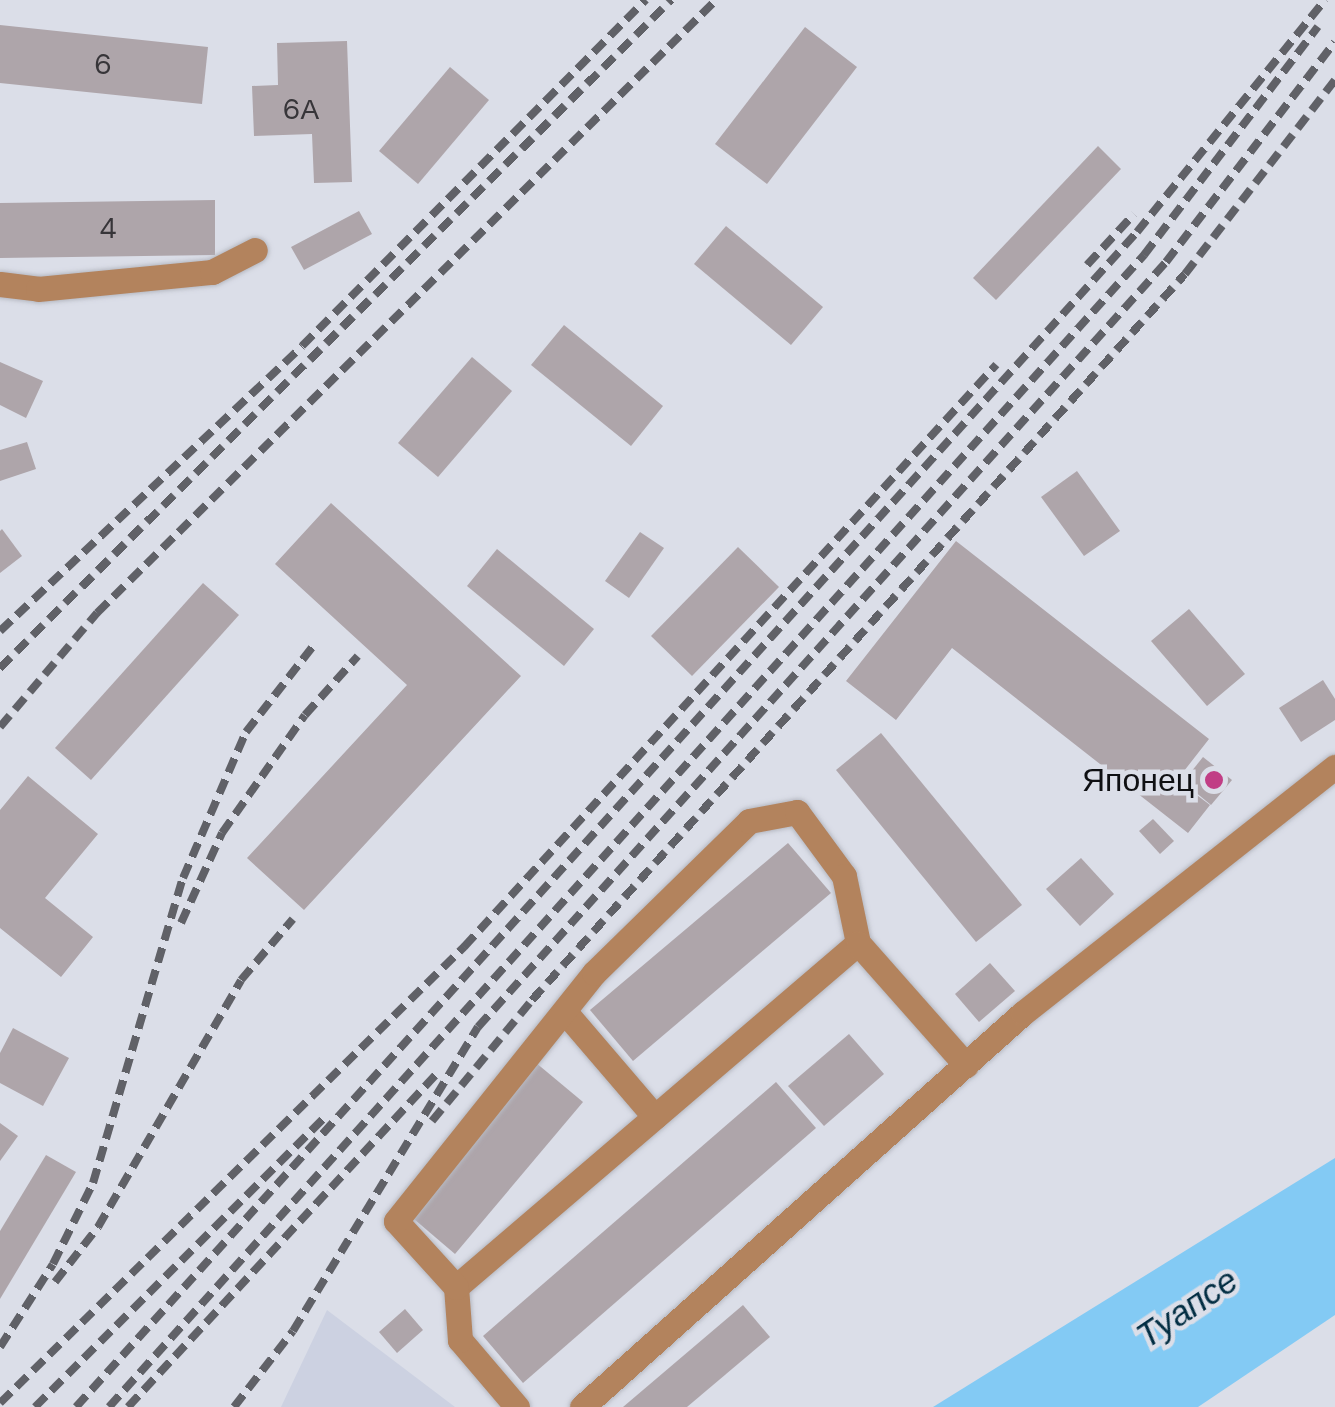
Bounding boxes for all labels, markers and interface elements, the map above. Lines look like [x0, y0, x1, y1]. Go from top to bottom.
house number: 6 [94, 48, 112, 82]
house number: 6А [283, 93, 319, 127]
house number: 4 [100, 212, 116, 246]
place label: Японец [1082, 761, 1194, 799]
marker: Японец [1203, 769, 1225, 791]
water label: Туапсе [1128, 1259, 1246, 1357]

